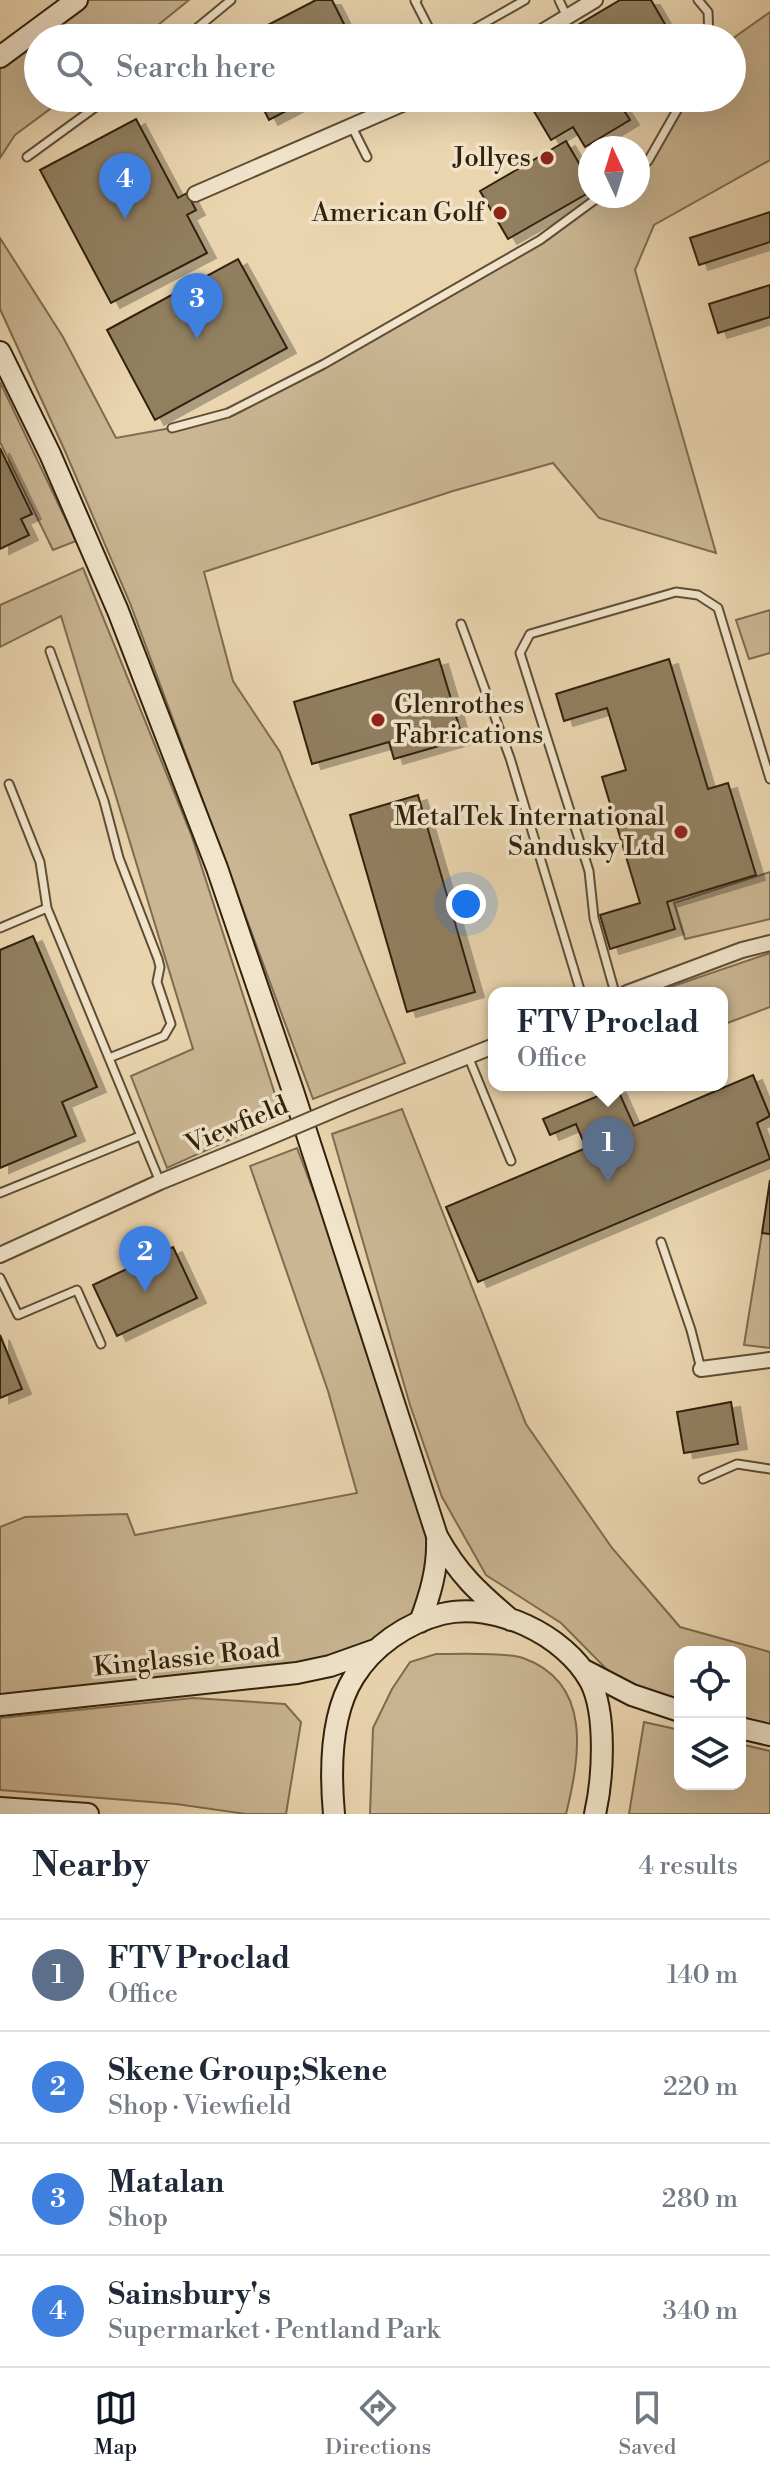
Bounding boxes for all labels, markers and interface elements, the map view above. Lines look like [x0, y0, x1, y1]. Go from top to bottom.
search box [24, 24, 746, 112]
icon: search [52, 46, 96, 90]
text: Search here [116, 49, 276, 87]
north arrow [578, 136, 650, 208]
place label: Jollyes [452, 142, 531, 174]
marker: Jollyes [538, 149, 556, 167]
pin: 4 [99, 153, 151, 219]
place label: American Golf [311, 197, 486, 229]
marker: American Golf [491, 204, 509, 222]
pin: 3 [171, 273, 223, 339]
place label: Glenrothes Fabrications [394, 689, 543, 751]
marker: Glenrothes Fabrications [369, 711, 387, 729]
place label: MetalTek International Sandusky Ltd [394, 801, 665, 863]
marker: MetalTek International Sandusky Ltd [672, 823, 690, 841]
your location [446, 884, 486, 924]
popup [488, 987, 728, 1091]
text: FTV Proclad [517, 1004, 699, 1042]
text: Office [517, 1042, 587, 1074]
street label: Viewfield [180, 1089, 293, 1161]
pin: 1 [582, 1117, 634, 1183]
pin: 2 [119, 1226, 171, 1292]
street label: Kinglassie Road [92, 1632, 282, 1684]
map controls [674, 1646, 746, 1790]
button: locate [674, 1646, 746, 1718]
button: layers [674, 1718, 746, 1790]
text: Nearby [32, 1845, 150, 1887]
text: 4 results [639, 1850, 738, 1882]
text: FTV Proclad [108, 1940, 290, 1978]
text: 1 [52, 1959, 64, 1991]
text: 140 m [667, 1959, 738, 1991]
text: Office [108, 1978, 178, 2010]
text: Skene Group;Skene [108, 2052, 387, 2090]
text: 2 [50, 2071, 66, 2103]
text: 220 m [663, 2071, 738, 2103]
text: Shop · Viewfield [108, 2090, 291, 2122]
text: Matalan [108, 2164, 224, 2202]
text: 3 [50, 2183, 66, 2215]
text: 280 m [662, 2183, 738, 2215]
text: Shop [108, 2202, 168, 2234]
text: Sainsbury's [108, 2276, 271, 2314]
text: 4 [49, 2295, 67, 2327]
text: 340 m [662, 2295, 738, 2327]
text: Supermarket · Pentland Park [108, 2314, 440, 2346]
tab: Map [94, 2386, 138, 2461]
tab: Directions [325, 2386, 431, 2461]
tab: Saved [619, 2386, 676, 2461]

